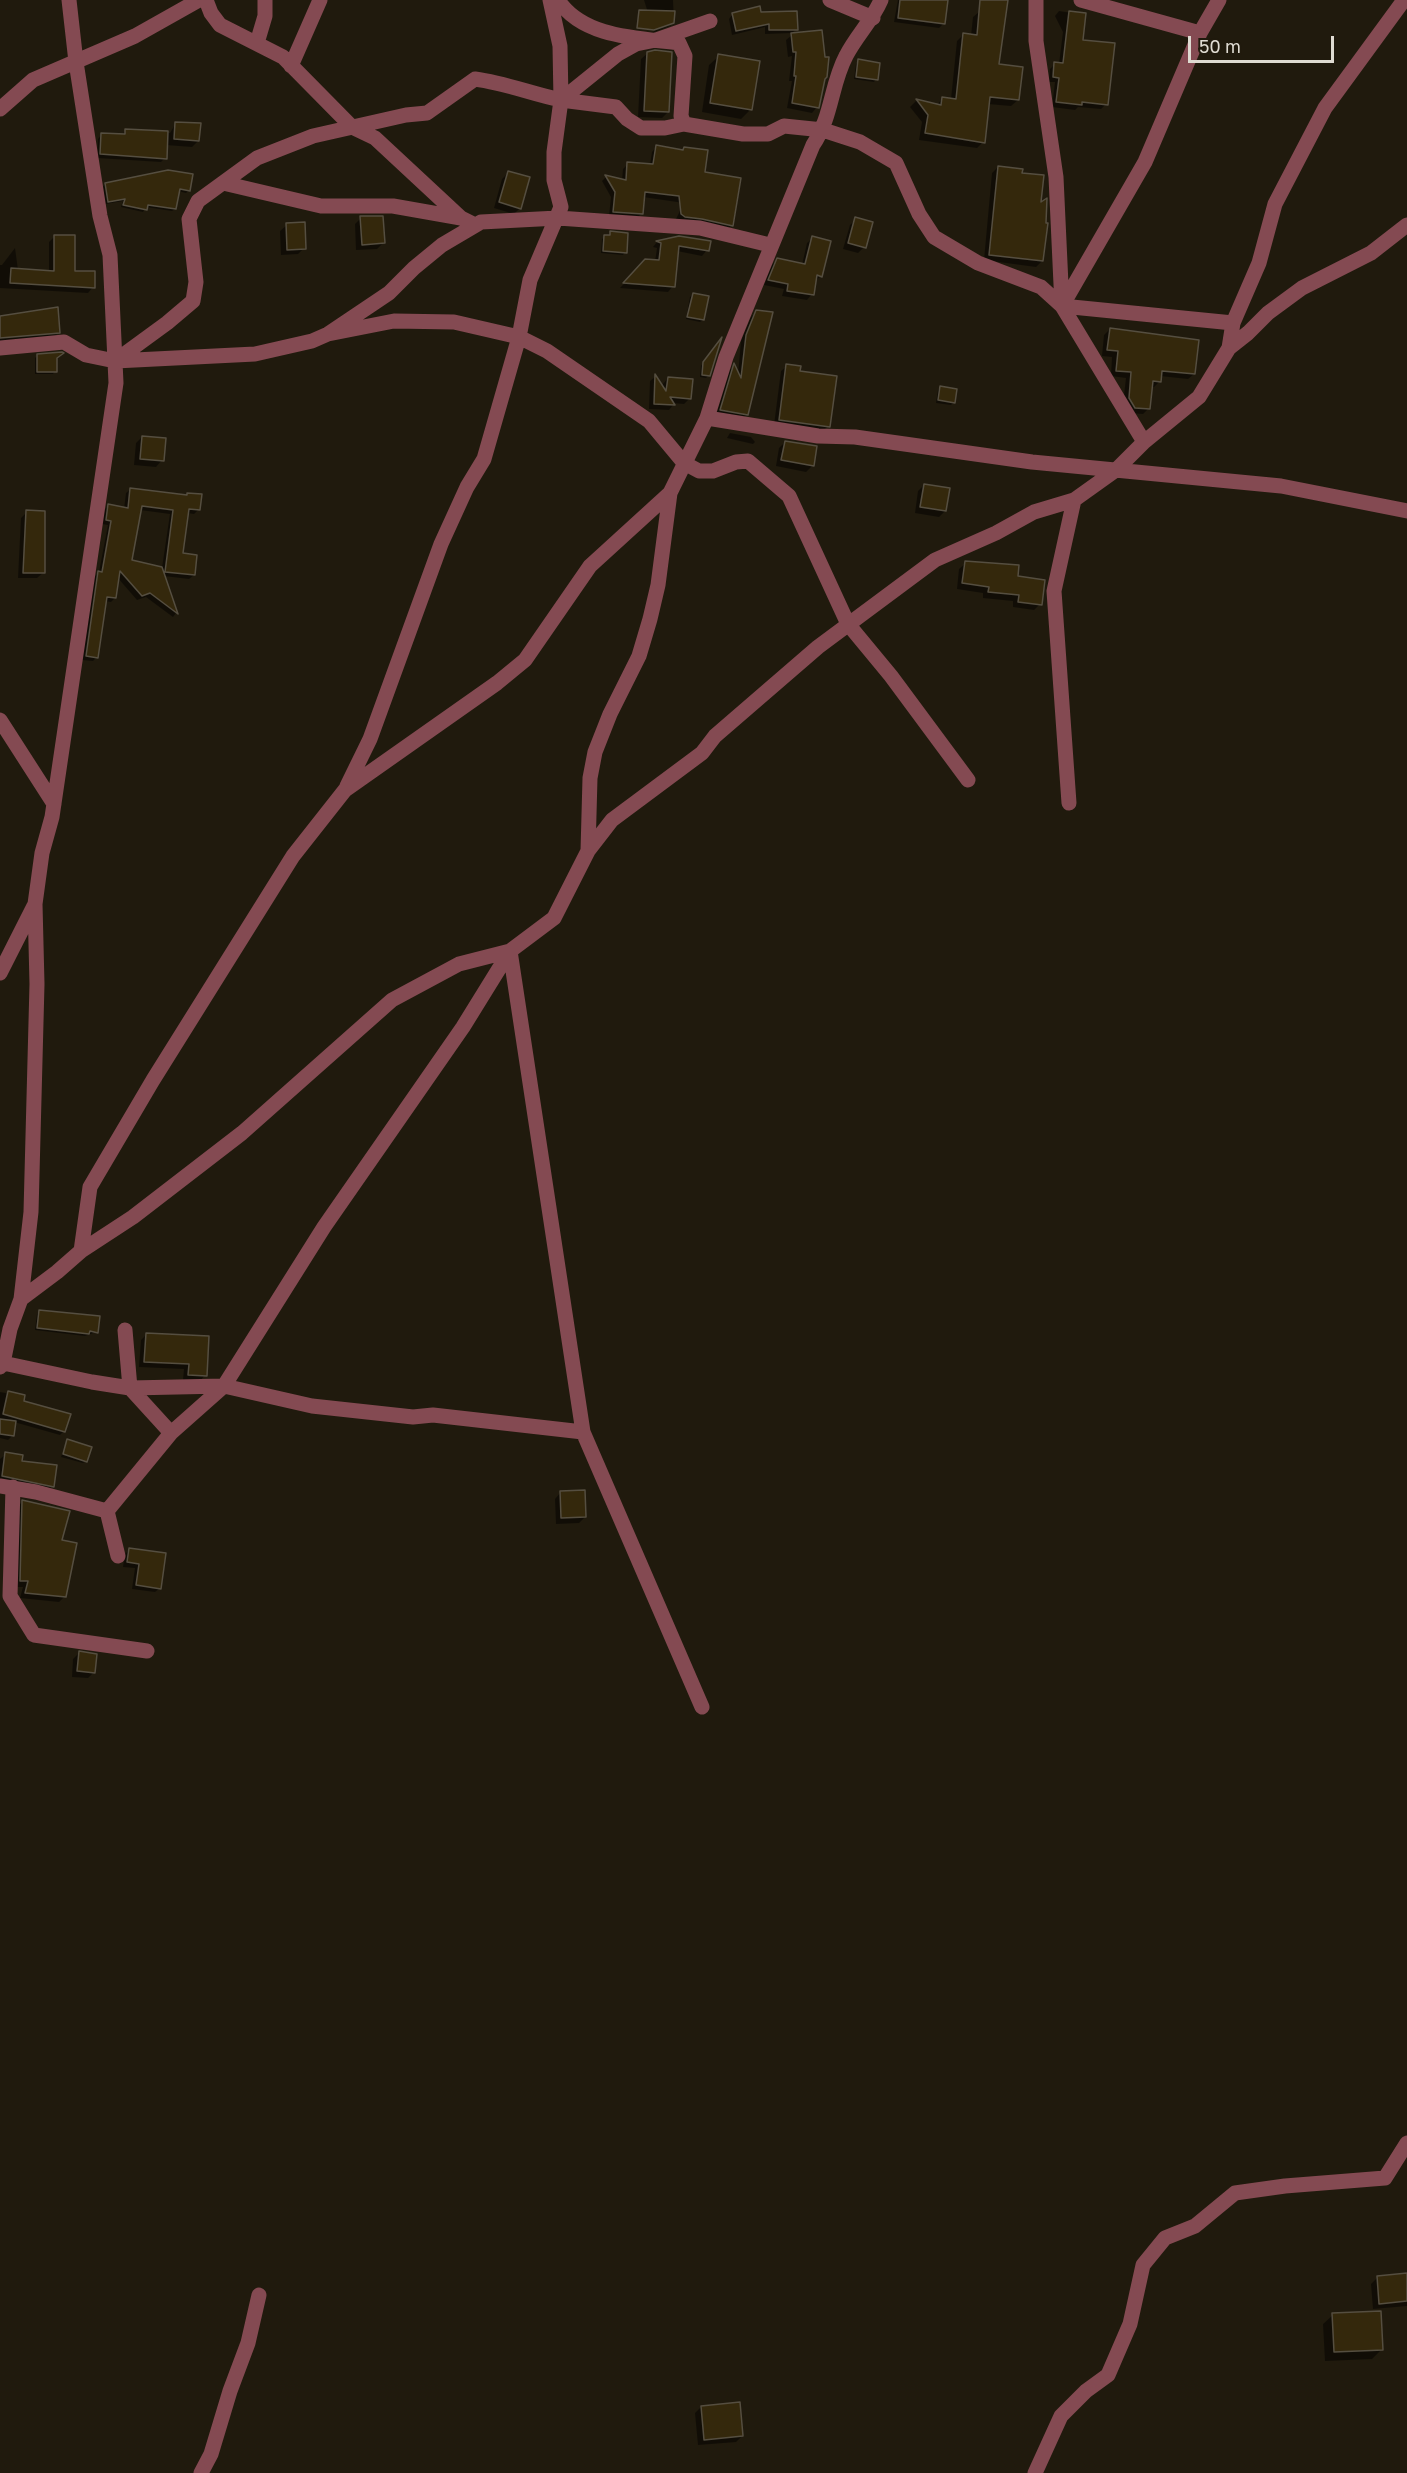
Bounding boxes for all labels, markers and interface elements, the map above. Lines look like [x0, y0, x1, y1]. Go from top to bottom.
scale bar [1191, 24, 1336, 62]
text: 50 m [1199, 35, 1241, 57]

